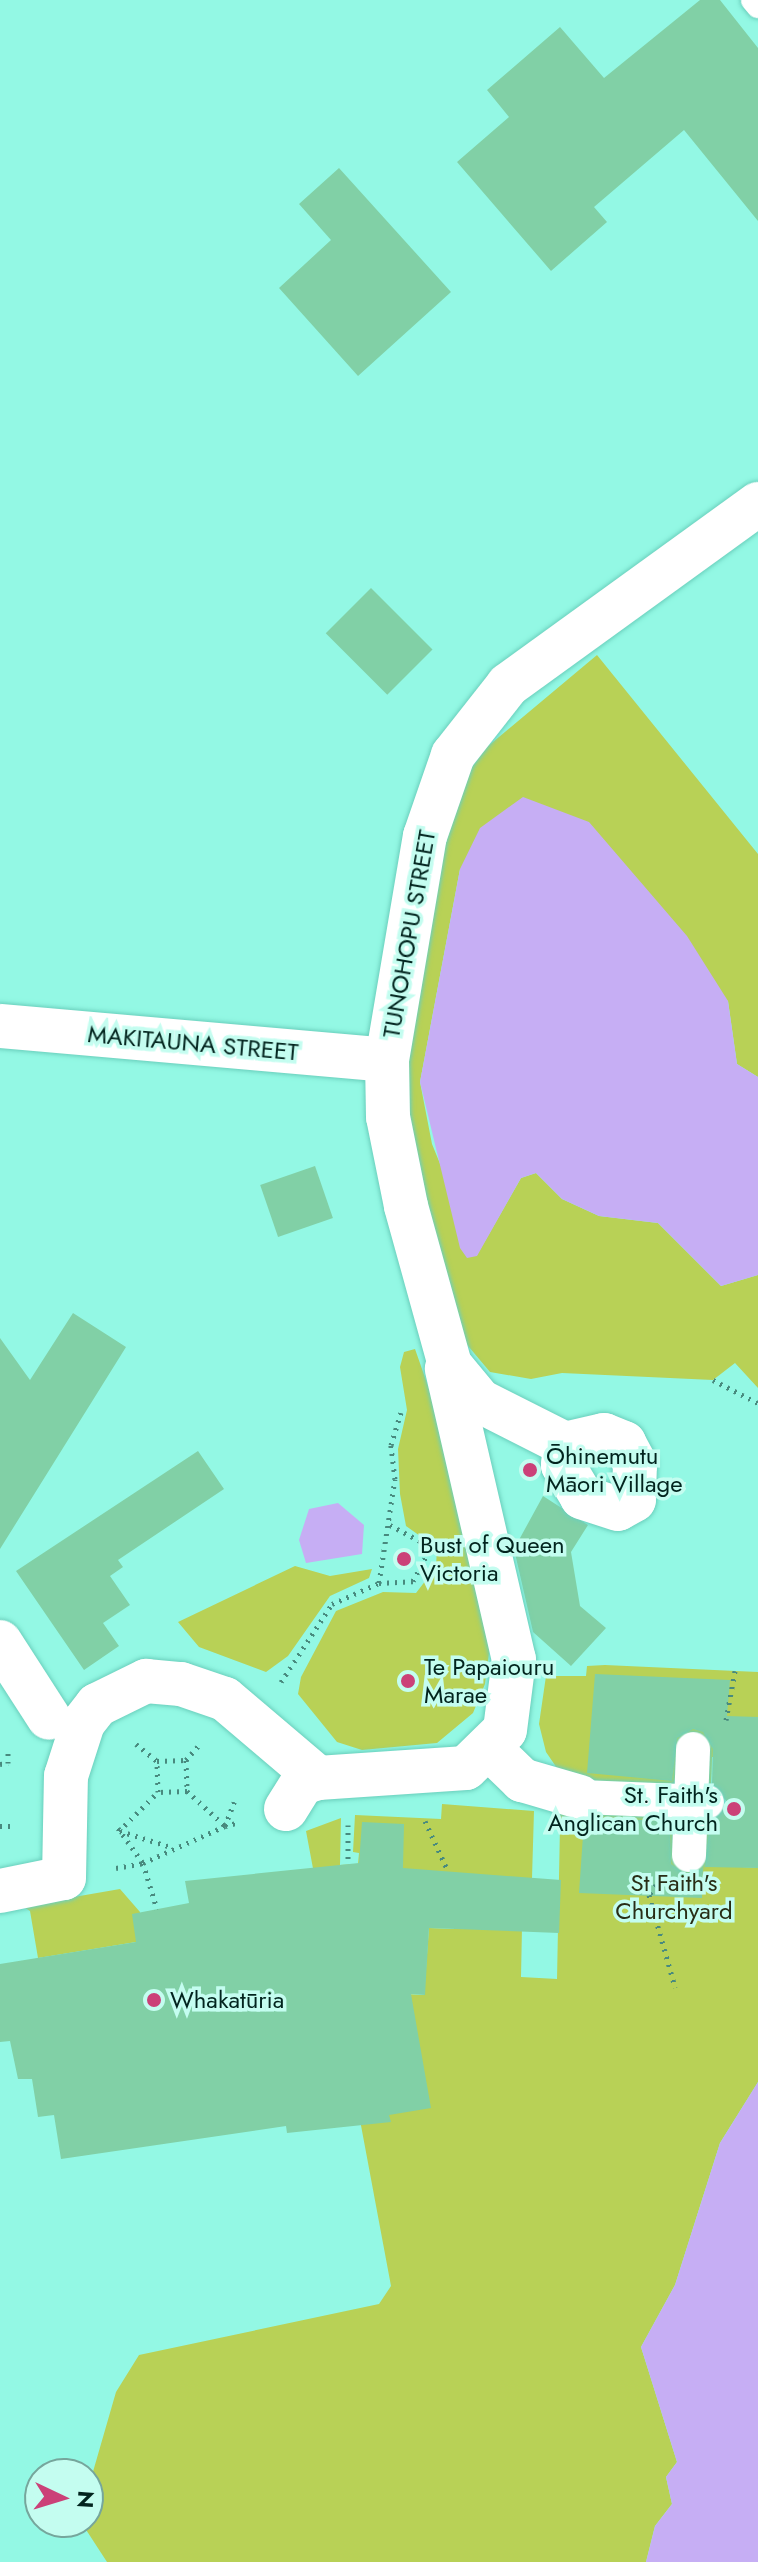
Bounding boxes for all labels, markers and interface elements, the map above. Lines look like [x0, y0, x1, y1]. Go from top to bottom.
street label: TUNOHOPU STREET [377, 828, 441, 1040]
street label: MAKITAUNA STREET [86, 1019, 300, 1067]
place label: Ōhinemutu Māori Village [546, 1442, 683, 1498]
marker: Ōhinemutu Māori Village [521, 1461, 539, 1479]
place label: Bust of Queen Victoria [420, 1531, 565, 1587]
marker: Bust of Queen Victoria [395, 1550, 413, 1568]
place label: Te Papaiouru Marae [424, 1653, 554, 1709]
marker: Te Papaiouru Marae [399, 1672, 417, 1690]
place label: St. Faith's Anglican Church [548, 1781, 718, 1837]
marker: St. Faith's Anglican Church [725, 1800, 743, 1818]
park label: St Faith's Churchyard [615, 1869, 733, 1925]
place label: Whakatūria [170, 1986, 284, 2014]
marker: Whakatūria [145, 1991, 163, 2009]
north arrow [24, 2458, 104, 2538]
text: N [69, 2490, 103, 2509]

